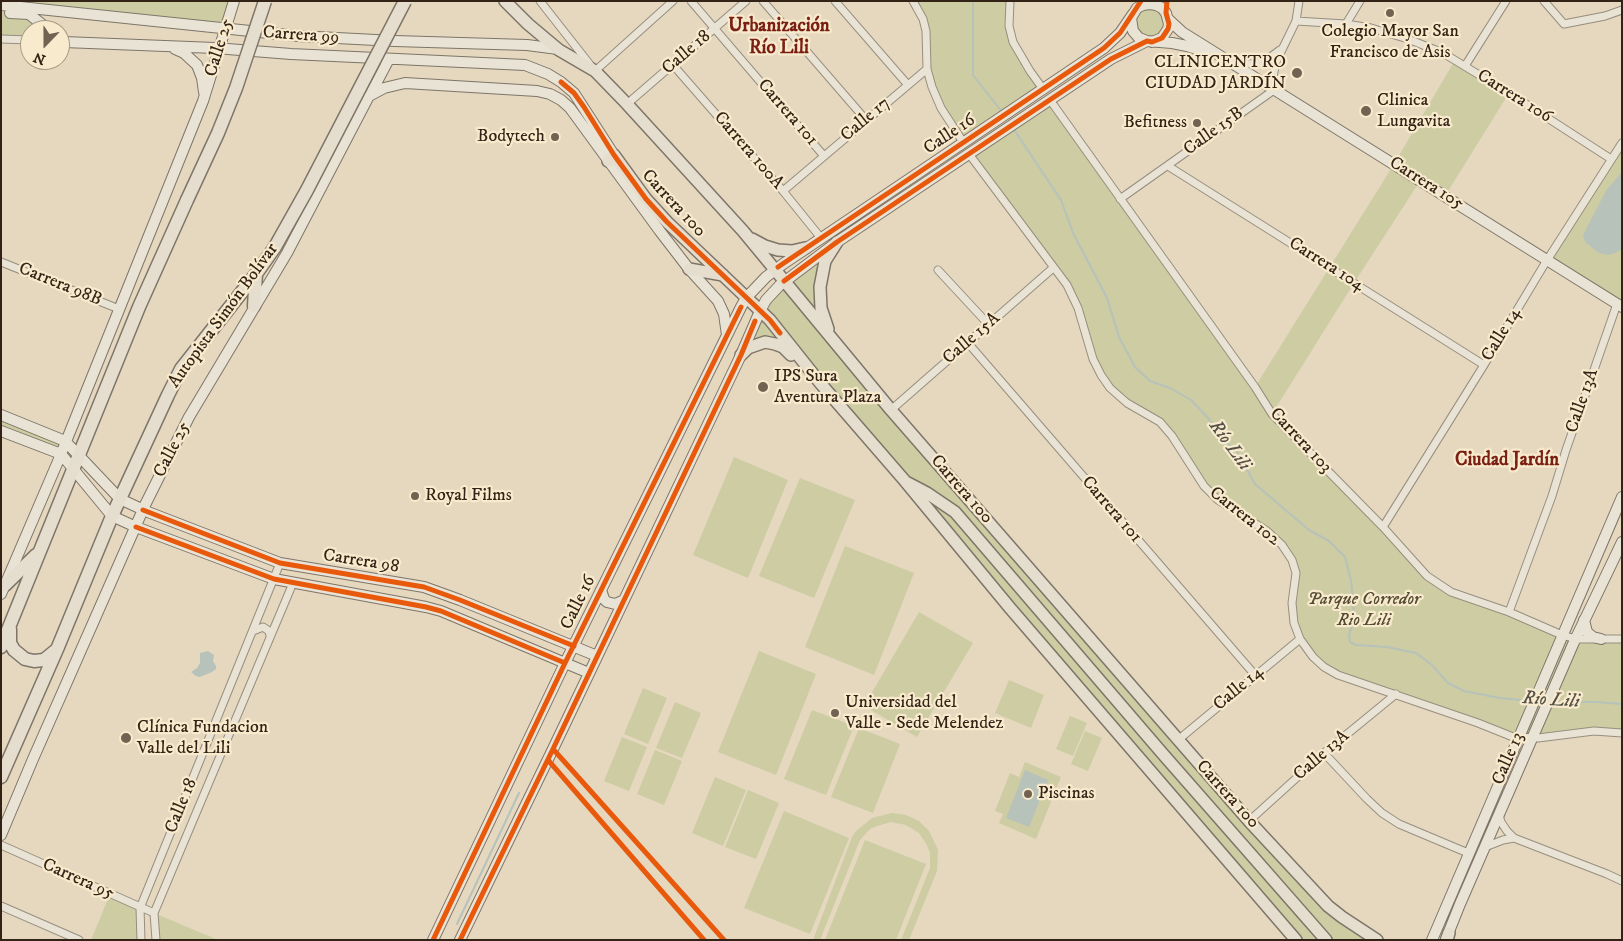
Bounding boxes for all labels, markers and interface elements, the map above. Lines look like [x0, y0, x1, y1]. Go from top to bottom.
marker: Colegio Mayor San Francisco de Asis [1384, 7, 1396, 19]
street label: Calle 25 [201, 16, 239, 80]
district label: Urbanización Río Lili [728, 16, 830, 60]
north arrow [20, 20, 70, 70]
place label: Colegio Mayor San Francisco de Asis [1321, 21, 1459, 64]
street label: Carrera 99 [262, 23, 340, 49]
street label: Calle 18 [658, 26, 716, 80]
text: N [31, 47, 48, 68]
place label: CLINICENTRO CIUDAD JARDÍN [1145, 52, 1286, 94]
marker: CLINICENTRO CIUDAD JARDÍN [1290, 66, 1304, 80]
street label: Carrera 106 [1473, 66, 1555, 128]
street label: Carrera 101 [752, 75, 822, 151]
place label: Clinica Lungavita [1377, 90, 1450, 132]
street label: Calle 17 [837, 93, 895, 147]
street label: Calle 15B [1180, 103, 1248, 161]
marker: Clinica Lungavita [1359, 104, 1373, 118]
street label: Carrera 100A [708, 108, 788, 194]
street label: Calle 16 [920, 110, 980, 160]
place label: Befitness [1123, 112, 1187, 134]
marker: Befitness [1191, 117, 1203, 129]
place label: Bodytech [477, 126, 545, 148]
marker: Bodytech [549, 131, 561, 143]
street label: Carrera 105 [1385, 153, 1467, 215]
street label: Carrera 100 [636, 166, 710, 242]
street label: Carrera 104 [1284, 233, 1368, 297]
street label: Autopista Simón Bolívar [164, 239, 284, 393]
street label: Carrera 98B [15, 258, 105, 312]
street label: Calle 14 [1478, 304, 1526, 366]
street label: Calle 15A [939, 308, 1005, 370]
place label: IPS Sura Aventura Plaza [774, 366, 881, 408]
street label: Calle 13A [1562, 366, 1604, 436]
marker: IPS Sura Aventura Plaza [756, 380, 770, 394]
street label: Carrera 103 [1264, 404, 1336, 478]
water label: Río Lili [1203, 416, 1255, 476]
street label: Calle 25 [150, 419, 196, 481]
district label: Ciudad Jardín [1455, 450, 1559, 472]
street label: Carrera 100 [925, 451, 997, 529]
street label: Carrera 101 [1076, 472, 1146, 548]
street label: Carrera 102 [1204, 483, 1284, 551]
place label: Royal Films [425, 485, 512, 507]
marker: Royal Films [409, 490, 421, 502]
street label: Carrera 98 [321, 545, 401, 579]
street label: Calle 16 [557, 572, 601, 634]
park label: Parque Corredor Rio Lili [1307, 589, 1421, 632]
street label: Calle 14 [1210, 662, 1268, 716]
water label: Río Lili [1522, 688, 1580, 714]
place label: Universidad del Valle - Sede Melendez [845, 692, 1003, 734]
marker: Universidad del Valle - Sede Melendez [829, 707, 841, 719]
place label: Clínica Fundacion Valle del Lili [137, 717, 268, 760]
street label: Calle 13A [1290, 726, 1354, 786]
street label: Calle 13 [1488, 729, 1530, 789]
marker: Clínica Fundacion Valle del Lili [119, 731, 133, 745]
street label: Carrera 100 [1191, 756, 1263, 834]
street label: Calle 18 [161, 775, 203, 837]
place label: Piscinas [1038, 783, 1095, 805]
marker: Piscinas [1022, 788, 1034, 800]
street label: Carrera 95 [39, 855, 117, 905]

